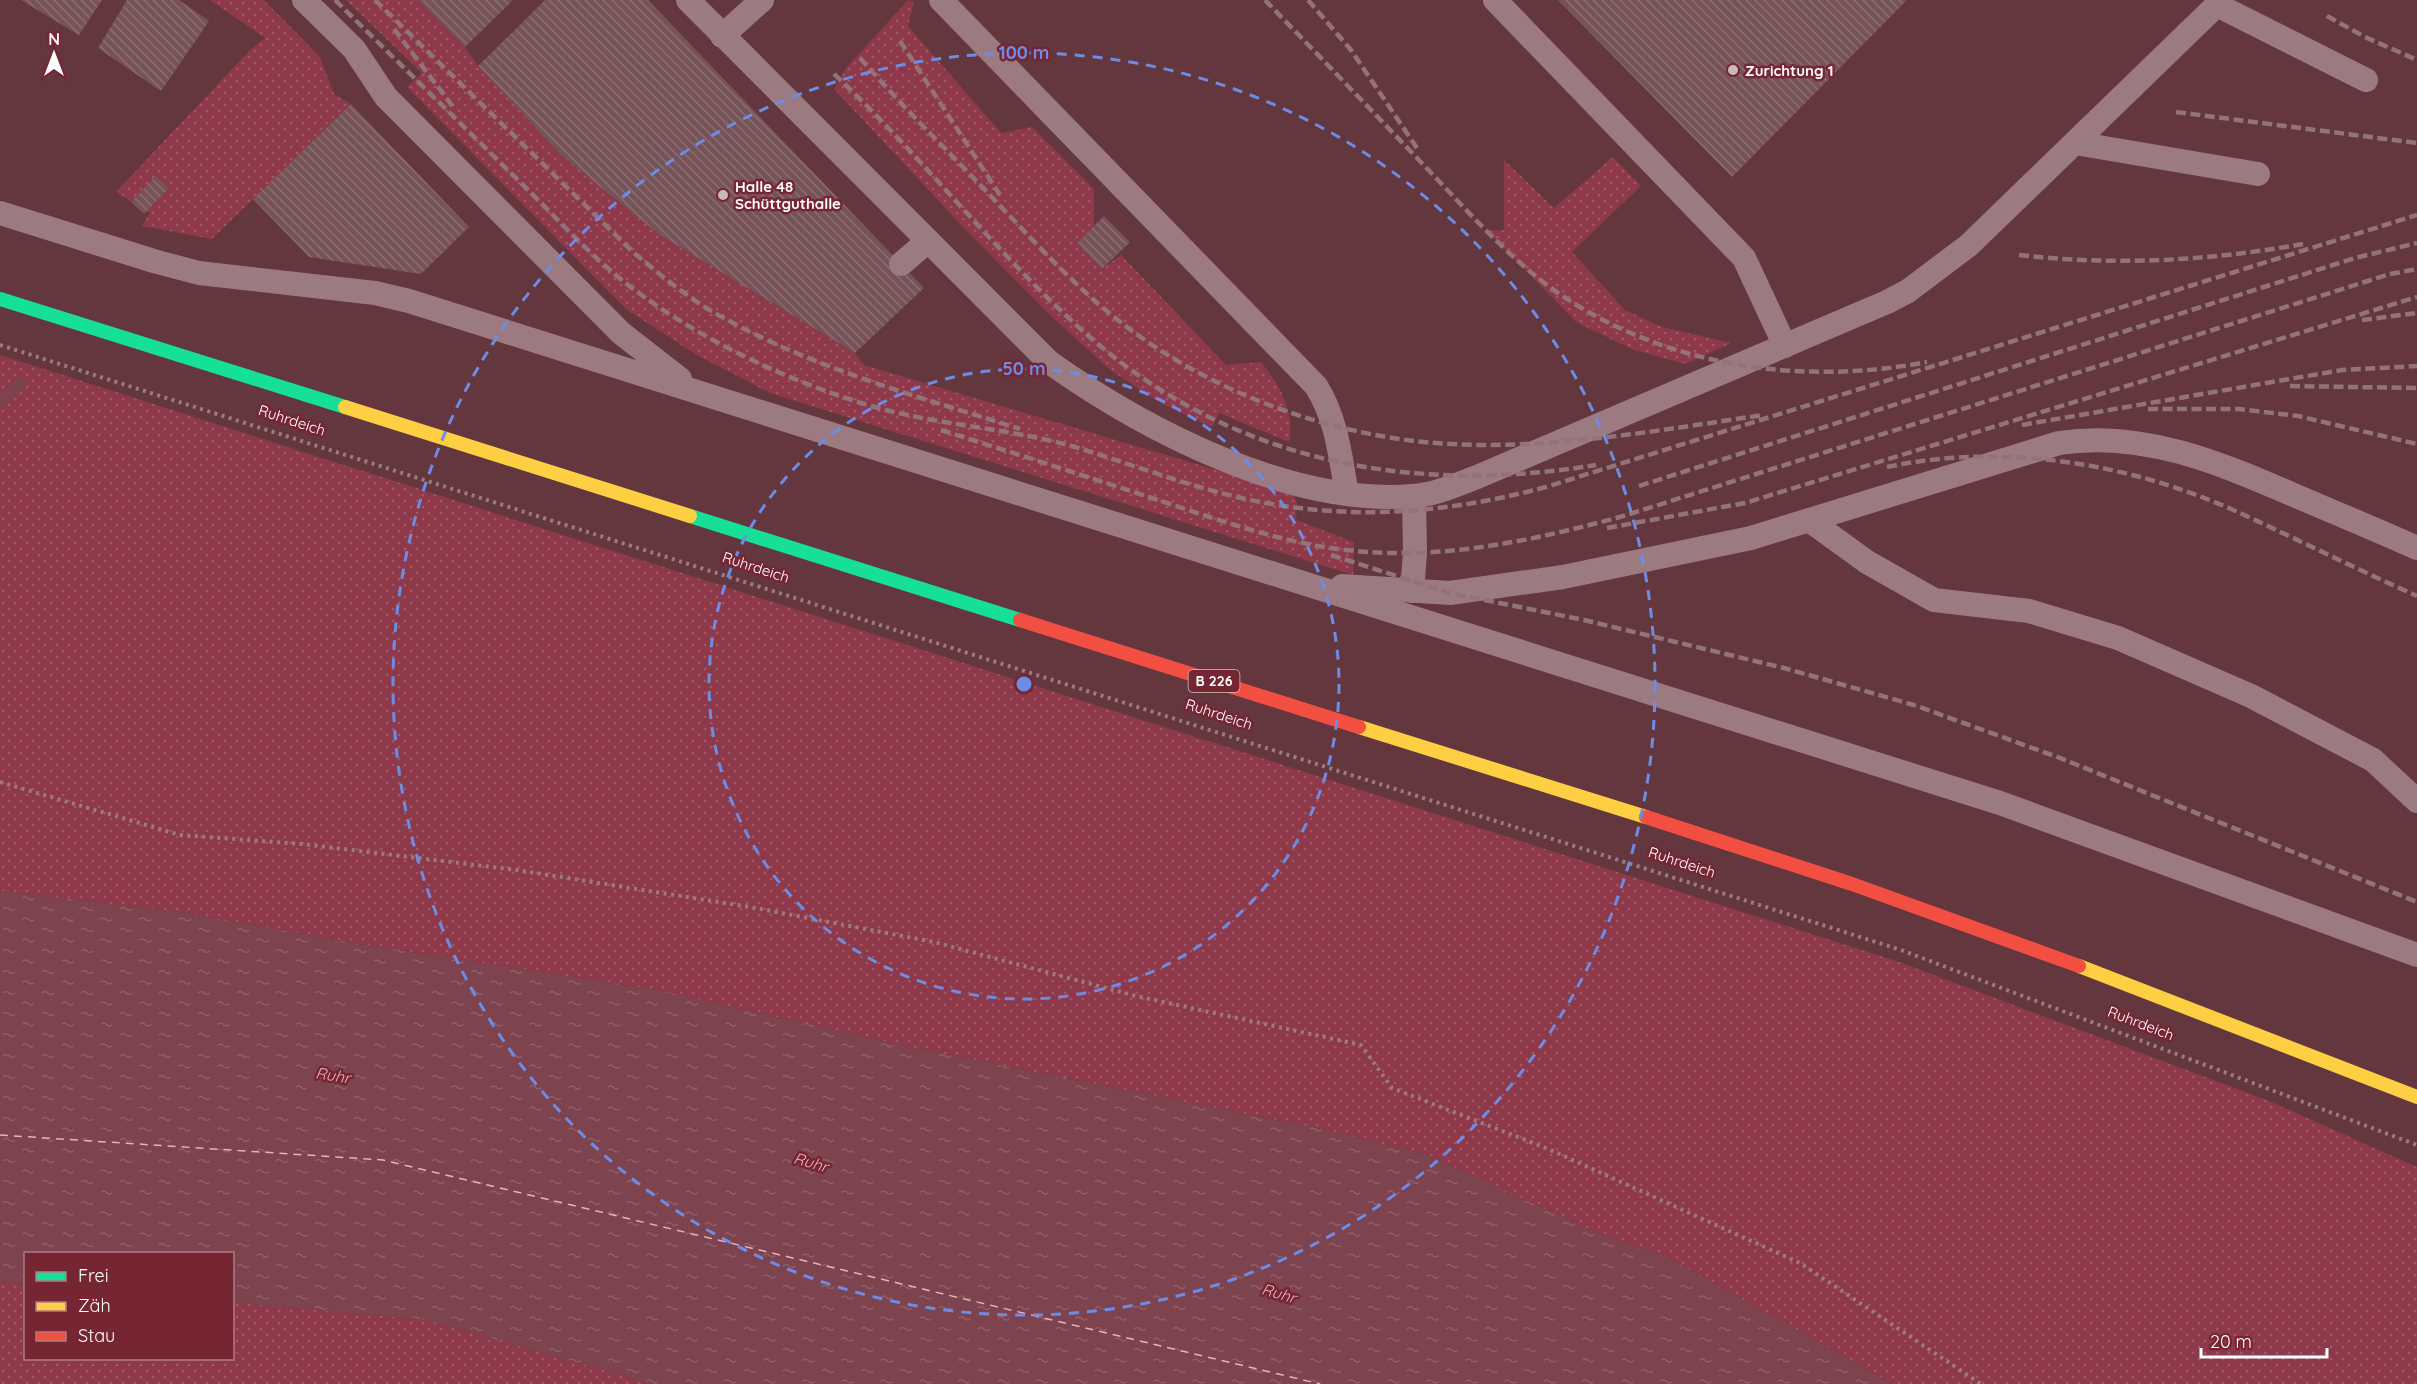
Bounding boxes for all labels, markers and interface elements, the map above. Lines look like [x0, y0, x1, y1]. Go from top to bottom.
north arrow [24, 24, 84, 84]
text: N [48, 29, 60, 49]
text: 100 m [999, 41, 1049, 64]
place label: Zurichtung 1 [1745, 61, 1834, 80]
marker: Zurichtung 1 [1726, 63, 1740, 77]
place label: Halle 48 Schüttguthalle [735, 177, 841, 213]
marker: Halle 48 Schüttguthalle [716, 188, 730, 202]
text: 50 m [1002, 357, 1046, 380]
street label: Ruhrdeich [256, 400, 328, 440]
street label: Ruhrdeich [720, 547, 792, 587]
road number: B 226 [1188, 670, 1240, 692]
centre of rings [1014, 674, 1034, 694]
street label: Ruhrdeich [1183, 694, 1255, 734]
street label: Ruhrdeich [1646, 842, 1718, 882]
street label: Ruhrdeich [2105, 1002, 2177, 1044]
water label: Ruhr [314, 1062, 354, 1088]
water label: Ruhr [791, 1148, 832, 1177]
legend [24, 1252, 234, 1360]
text: Frei [78, 1264, 109, 1287]
water label: Ruhr [1259, 1279, 1300, 1308]
text: Zäh [78, 1294, 111, 1317]
scale bar [2201, 1321, 2327, 1359]
text: Stau [78, 1324, 115, 1347]
text: 20 m [2210, 1330, 2252, 1353]

